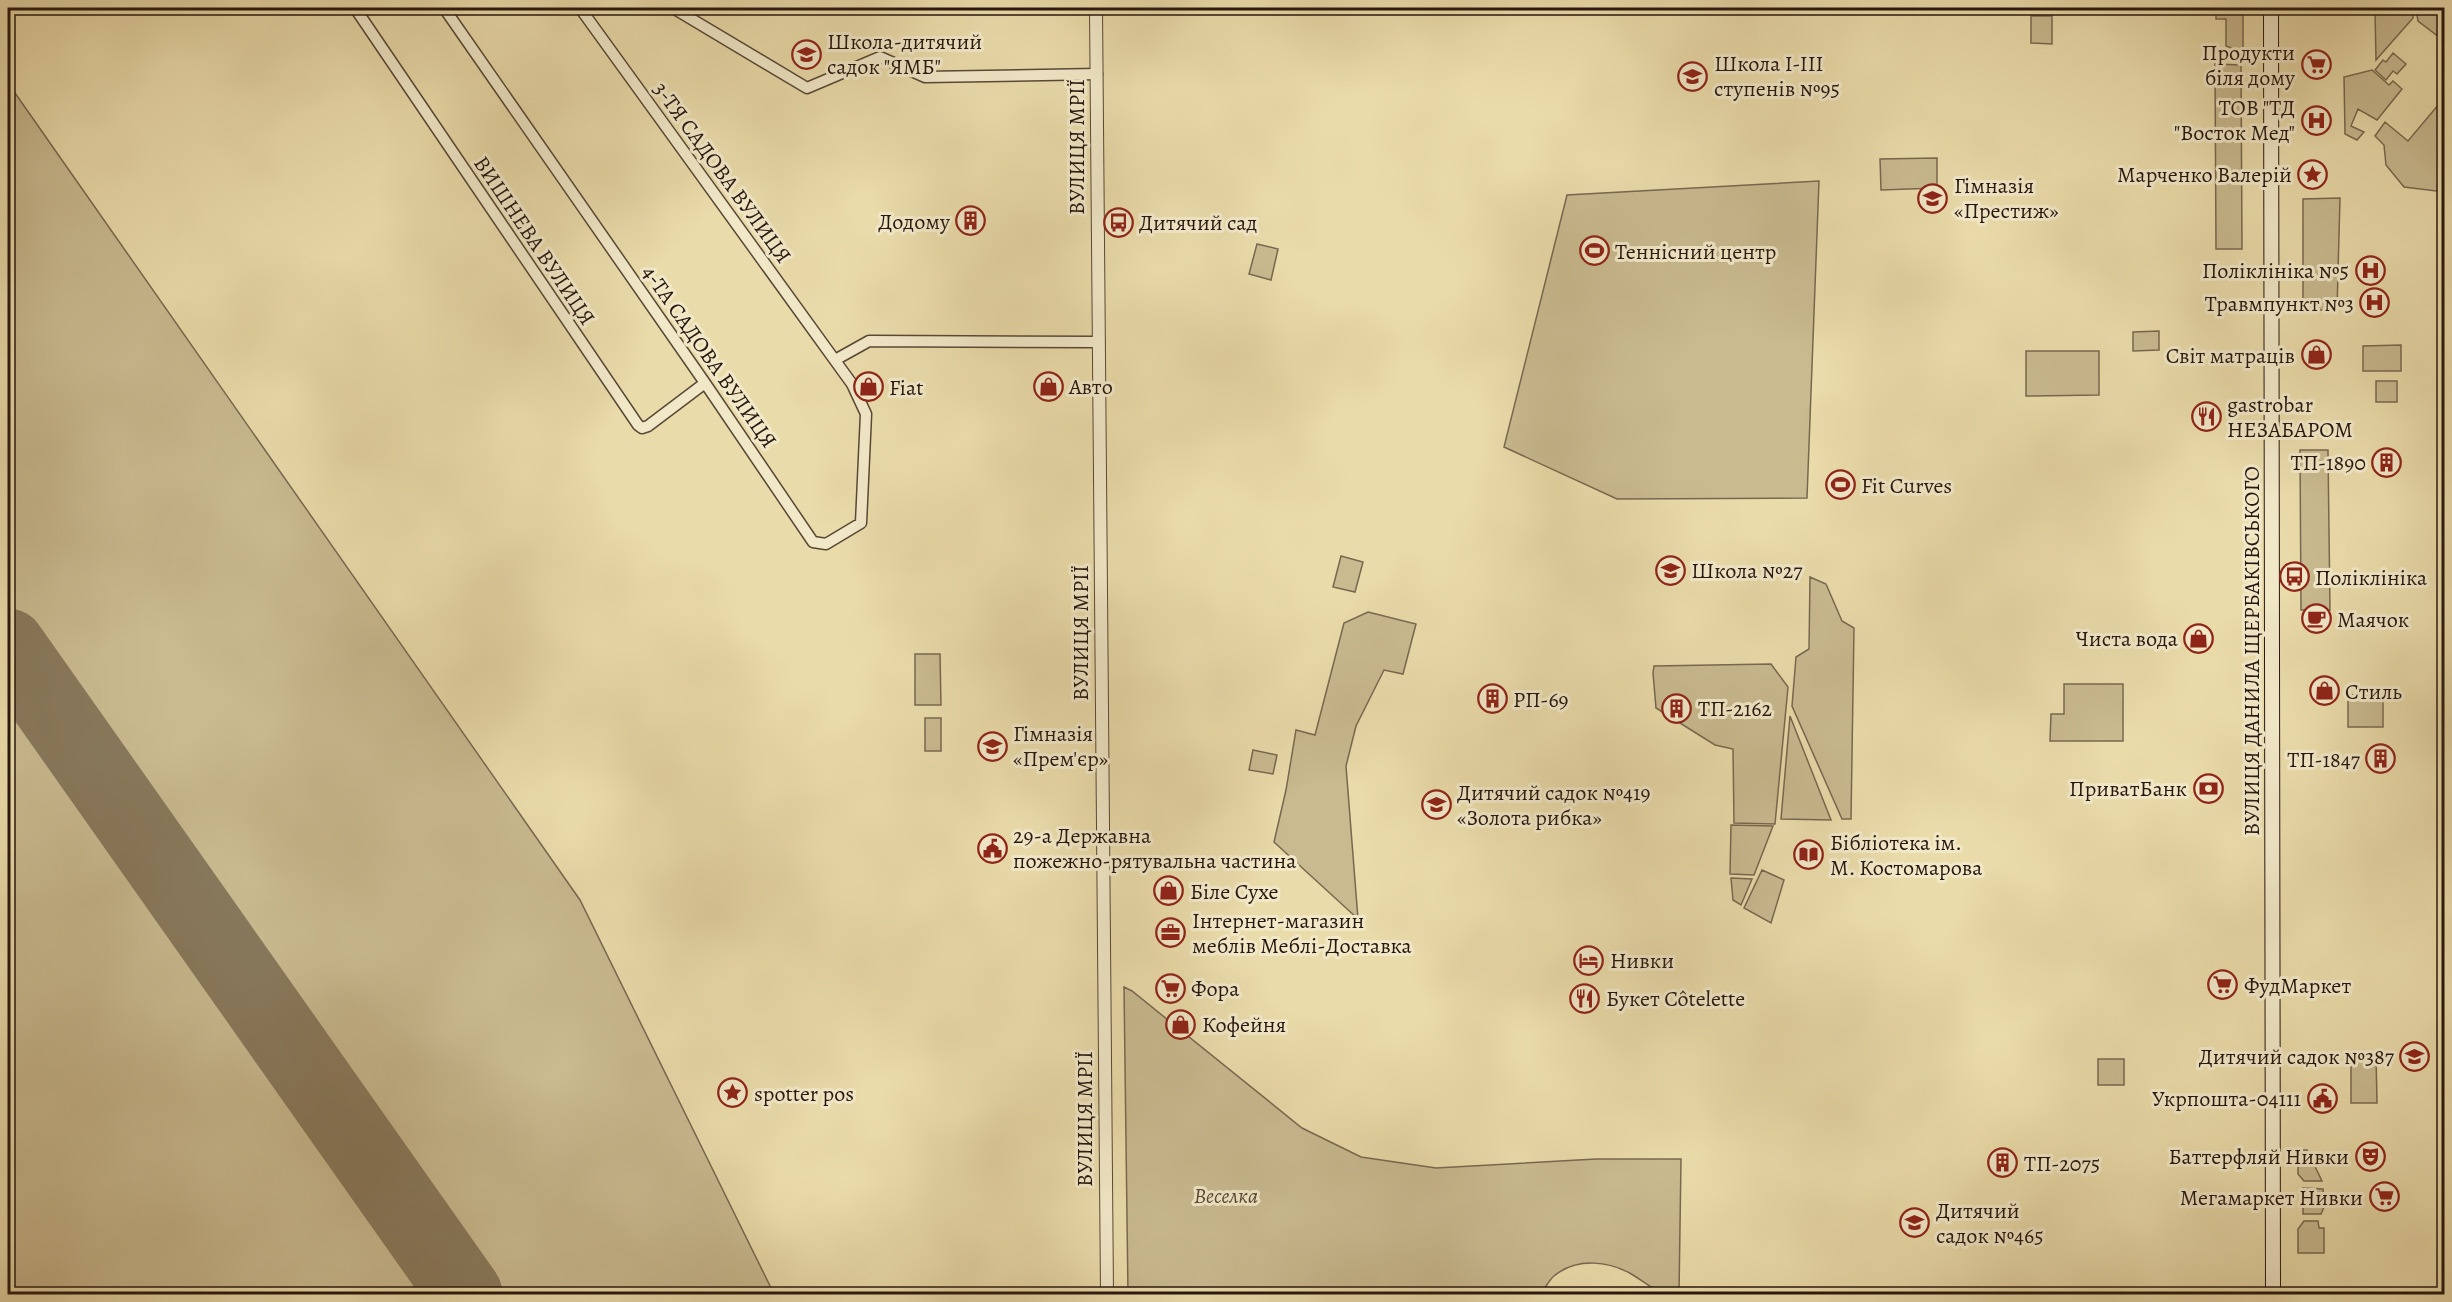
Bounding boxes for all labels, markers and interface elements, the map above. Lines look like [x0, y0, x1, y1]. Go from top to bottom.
place label: Школа-дитячий садок "ЯМБ" [827, 27, 982, 82]
school or university icon: Школа-дитячий садок "ЯМБ" [790, 38, 822, 70]
place label: Продукти біля дому [2202, 38, 2296, 93]
place label: Школа І-ІІІ ступенів №95 [1714, 49, 1840, 104]
supermarket icon: Продукти біля дому [2300, 49, 2332, 81]
school or university icon: Школа І-ІІІ ступенів №95 [1677, 60, 1709, 92]
street label: 3-ТЯ САДОВА ВУЛИЦЯ [646, 76, 798, 269]
street label: ВУЛИЦЯ МРІЇ [1062, 79, 1092, 215]
place label: ТОВ "ТД "Восток Мед" [2174, 93, 2295, 148]
hospital icon: ТОВ "ТД "Восток Мед" [2300, 104, 2332, 136]
street label: ВИШНЕВА ВУЛИЦЯ [466, 150, 602, 331]
place icon: Марченко Валерій [2297, 158, 2329, 190]
place label: Марченко Валерій [2117, 160, 2292, 190]
place label: Гімназія «Престиж» [1954, 171, 2059, 226]
school or university icon: Гімназія «Престиж» [1917, 182, 1949, 214]
building icon: Додому [955, 205, 987, 237]
bus stop icon: Дитячий сад [1102, 206, 1134, 238]
place label: Додому [878, 207, 951, 237]
place label: Дитячий сад [1139, 208, 1257, 238]
sports icon: Теннісний центр [1578, 235, 1610, 267]
place label: Теннісний центр [1615, 237, 1776, 267]
hospital icon: Поліклініка №5 [2354, 254, 2386, 286]
place label: Поліклініка №5 [2202, 256, 2349, 286]
street label: 4-ТА САДОВА ВУЛИЦЯ [635, 259, 784, 454]
hospital icon: Травмпункт №3 [2359, 287, 2391, 319]
place label: Травмпункт №3 [2205, 289, 2354, 319]
shop icon: Світ матраців [2300, 339, 2332, 371]
place label: Світ матраців [2166, 341, 2295, 371]
shop icon: Авто [1032, 370, 1064, 402]
shop icon: Fiat [852, 371, 884, 403]
place label: Авто [1068, 372, 1113, 402]
place label: Fiat [889, 373, 924, 403]
place label: gastrobar НЕЗАБАРОМ [2227, 390, 2353, 445]
restaurant icon: gastrobar НЕЗАБАРОМ [2190, 401, 2222, 433]
building icon: ТП-1890 [2371, 446, 2403, 478]
place label: ТП-1890 [2291, 448, 2366, 478]
street label: ВУЛИЦЯ ДАНИЛА ЩЕРБАКІВСЬКОГО [2237, 466, 2267, 836]
sports icon: Fit Curves [1824, 469, 1856, 501]
place label: Fit Curves [1861, 471, 1952, 501]
school or university icon: Школа №27 [1654, 554, 1686, 586]
place label: Школа №27 [1691, 556, 1803, 586]
bus stop icon: Поліклініка [2278, 561, 2310, 593]
place label: Поліклініка [2315, 563, 2428, 593]
street label: ВУЛИЦЯ МРІЇ [1066, 565, 1096, 701]
cafe icon: Маячок [2300, 603, 2332, 635]
place label: Маячок [2337, 605, 2409, 635]
shop icon: Чиста вода [2183, 622, 2215, 654]
place label: Чиста вода [2076, 624, 2179, 654]
shop icon: Стиль [2308, 675, 2340, 707]
place label: Стиль [2345, 677, 2402, 707]
building icon: РП-69 [1476, 683, 1508, 715]
place label: РП-69 [1513, 685, 1569, 715]
building icon: ТП-2162 [1661, 692, 1693, 724]
place label: ТП-2162 [1698, 694, 1772, 724]
place label: Гімназія «Прем'єр» [1013, 719, 1108, 774]
school or university icon: Гімназія «Прем'єр» [976, 730, 1008, 762]
building icon: ТП-1847 [2365, 743, 2397, 775]
place label: ТП-1847 [2287, 745, 2361, 775]
bank icon: ПриватБанк [2192, 772, 2224, 804]
place label: ПриватБанк [2069, 774, 2187, 804]
place label: Дитячий садок №419 «Золота рибка» [1457, 778, 1651, 833]
school or university icon: Дитячий садок №419 «Золота рибка» [1420, 789, 1452, 821]
place label: 29-а Державна пожежно-рятувальна частина [1013, 821, 1297, 876]
place label: Бібліотека ім. М. Костомарова [1830, 828, 1983, 883]
public building icon: 29-а Державна пожежно-рятувальна частина [976, 832, 1008, 864]
library icon: Бібліотека ім. М. Костомарова [1793, 839, 1825, 871]
shop icon: Біле Сухе [1153, 875, 1185, 907]
place label: Біле Сухе [1190, 877, 1279, 907]
place label: Інтернет-магазин меблів Меблі-Доставка [1192, 906, 1413, 961]
office icon: Інтернет-магазин меблів Меблі-Доставка [1155, 917, 1187, 949]
hotel icon: Нивки [1573, 944, 1605, 976]
place label: Нивки [1610, 946, 1674, 976]
supermarket icon: ФудМаркет [2207, 969, 2239, 1001]
place label: ФудМаркет [2244, 971, 2351, 1001]
supermarket icon: Фора [1154, 972, 1186, 1004]
place label: Фора [1191, 974, 1240, 1004]
restaurant icon: Букет Côtelette [1569, 982, 1601, 1014]
place label: Букет Côtelette [1606, 984, 1745, 1014]
shop icon: Кофейня [1165, 1008, 1197, 1040]
place label: Кофейня [1202, 1010, 1286, 1040]
school or university icon: Дитячий садок №387 [2399, 1040, 2431, 1072]
place label: Дитячий садок №387 [2199, 1042, 2395, 1072]
street label: ВУЛИЦЯ МРІЇ [1070, 1051, 1100, 1187]
place icon: spotter pos [717, 1077, 749, 1109]
place label: spotter pos [754, 1079, 854, 1109]
public building icon: Укрпошта-04111 [2306, 1082, 2338, 1114]
place label: Укрпошта-04111 [2152, 1084, 2301, 1114]
theatre icon: Баттерфляй Нивки [2354, 1140, 2386, 1172]
place label: Баттерфляй Нивки [2168, 1142, 2349, 1172]
building icon: ТП-2075 [1987, 1147, 2019, 1179]
place label: ТП-2075 [2024, 1149, 2100, 1179]
park label: Веселка [1194, 1181, 1258, 1211]
supermarket icon: Мегамаркет Нивки [2368, 1181, 2400, 1213]
place label: Мегамаркет Нивки [2180, 1183, 2363, 1213]
place label: Дитячий садок №465 [1936, 1196, 2044, 1251]
school or university icon: Дитячий садок №465 [1899, 1207, 1931, 1239]

